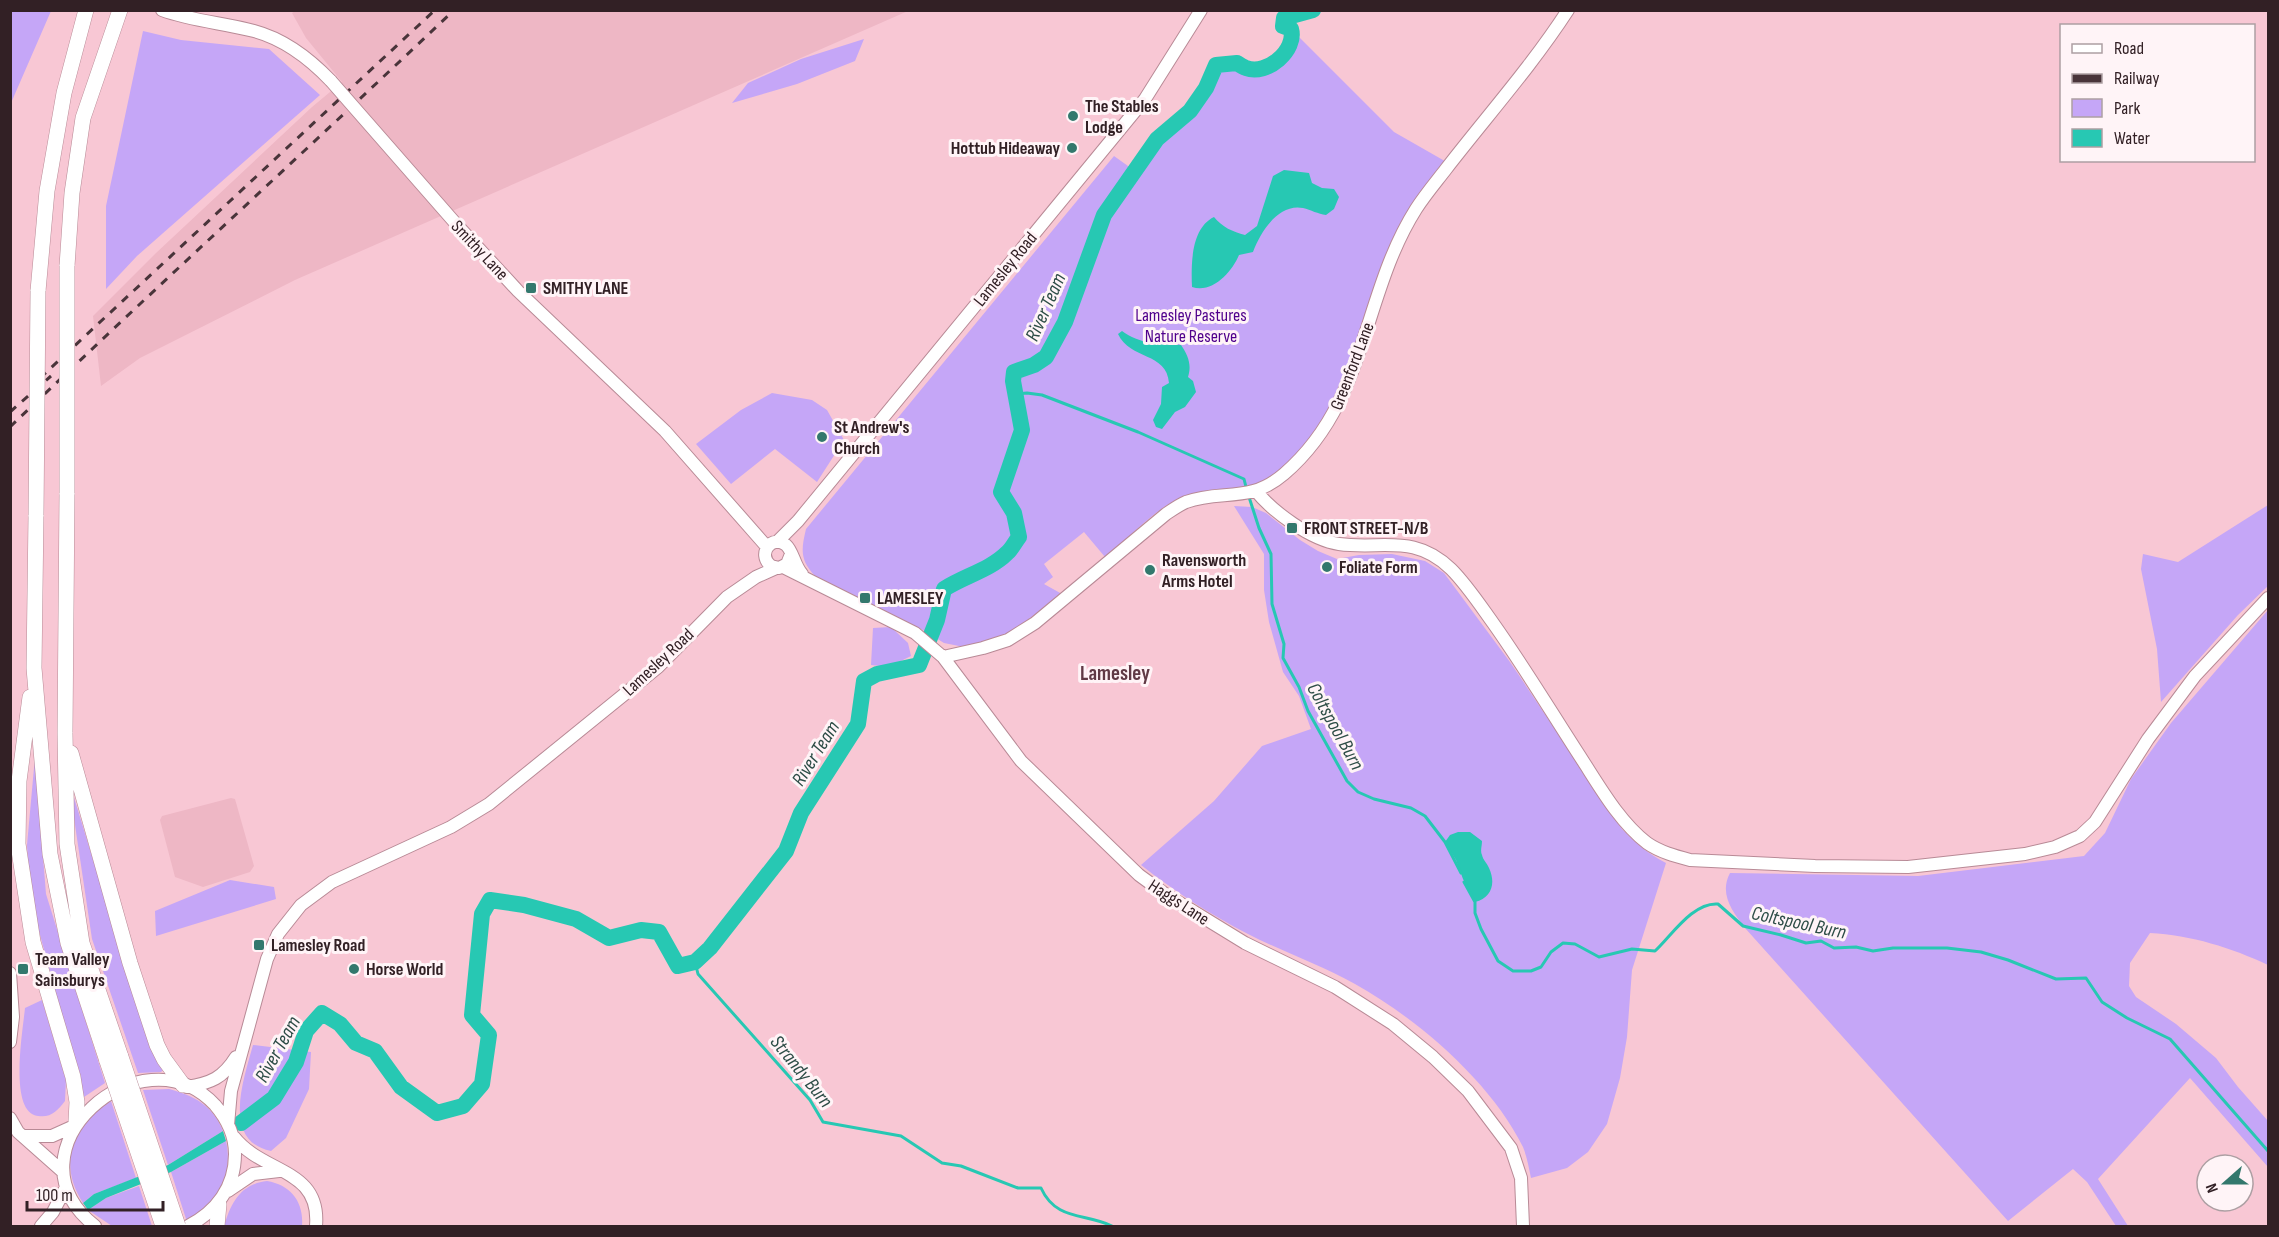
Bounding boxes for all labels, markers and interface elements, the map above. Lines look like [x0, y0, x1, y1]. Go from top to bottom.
legend [2060, 24, 2255, 162]
text: Road [2114, 38, 2144, 59]
text: Railway [2114, 68, 2159, 89]
place label: The Stables Lodge [1085, 96, 1159, 138]
text: Park [2114, 98, 2140, 119]
marker: The Stables Lodge [1066, 109, 1080, 123]
text: Water [2114, 128, 2150, 149]
place label: Hottub Hideaway [951, 138, 1061, 159]
marker: Hottub Hideaway [1065, 141, 1079, 155]
street label: Smithy Lane [447, 216, 513, 285]
street label: Lamesley Road [969, 228, 1042, 311]
water label: River Team [1020, 269, 1072, 345]
place label: SMITHY LANE [543, 278, 628, 299]
marker: SMITHY LANE [524, 281, 538, 295]
park label: Lamesley Pastures Nature Reserve [1135, 305, 1247, 347]
street label: Greenford Lane [1326, 319, 1379, 413]
place label: St Andrew's Church [834, 417, 910, 459]
marker: St Andrew's Church [815, 430, 829, 444]
place label: FRONT STREET-N/B [1304, 518, 1429, 539]
marker: FRONT STREET-N/B [1285, 521, 1299, 535]
place label: Ravensworth Arms Hotel [1161, 550, 1246, 592]
place label: Foliate Form [1339, 557, 1418, 578]
marker: Foliate Form [1320, 560, 1334, 574]
marker: Ravensworth Arms Hotel [1143, 563, 1157, 577]
place label: LAMESLEY [877, 588, 944, 609]
marker: LAMESLEY [858, 591, 872, 605]
street label: Lamesley Road [619, 624, 698, 700]
district label: Lamesley [1080, 661, 1150, 686]
water label: Coltspool Burn [1301, 679, 1369, 774]
water label: River Team [787, 716, 845, 790]
street label: Haggs Lane [1144, 875, 1213, 930]
water label: Coltspool Burn [1749, 901, 1848, 945]
place label: Lamesley Road [271, 935, 365, 956]
marker: Lamesley Road [252, 938, 266, 952]
place label: Team Valley Sainsburys [35, 949, 110, 991]
place label: Horse World [366, 959, 443, 980]
marker: Team Valley Sainsburys [16, 962, 30, 976]
marker: Horse World [347, 962, 361, 976]
water label: River Team [250, 1012, 306, 1087]
water label: Strandy Burn [765, 1031, 838, 1113]
north arrow [2195, 1153, 2255, 1213]
scale bar [27, 1174, 164, 1212]
text: N [2202, 1180, 2223, 1195]
text: 100 m [36, 1185, 73, 1206]

